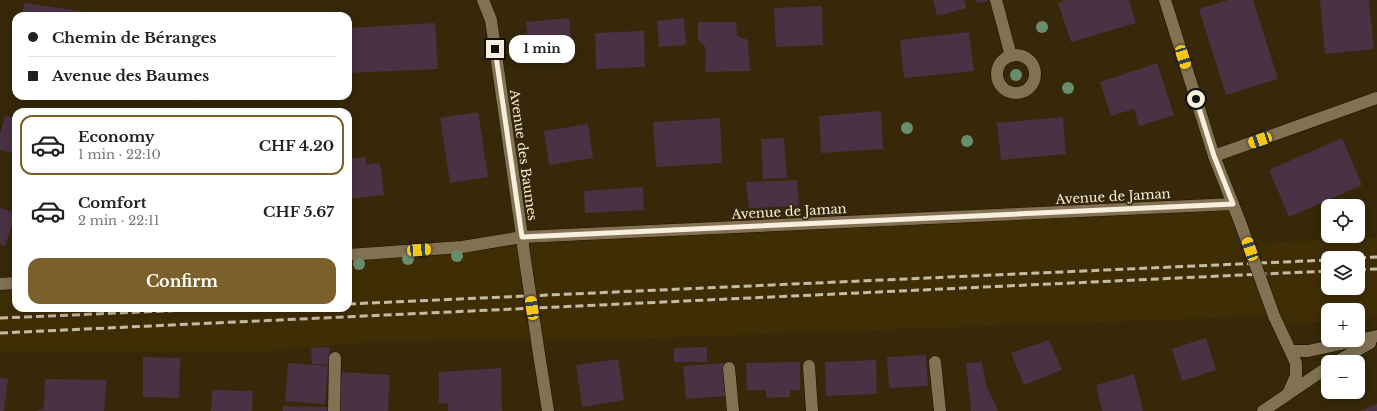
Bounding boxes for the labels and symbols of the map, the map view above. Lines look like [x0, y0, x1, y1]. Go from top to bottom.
callout: 1 min [509, 35, 575, 63]
route end [486, 40, 504, 58]
car [1174, 44, 1192, 70]
street label: Avenue des Baumes [506, 87, 541, 222]
route start [1187, 90, 1205, 108]
car [1247, 130, 1273, 150]
street label: Avenue de Jaman [1054, 185, 1171, 208]
street label: Avenue de Jaman [730, 200, 847, 223]
car [1240, 236, 1260, 262]
car [407, 243, 431, 257]
car [524, 295, 540, 321]

